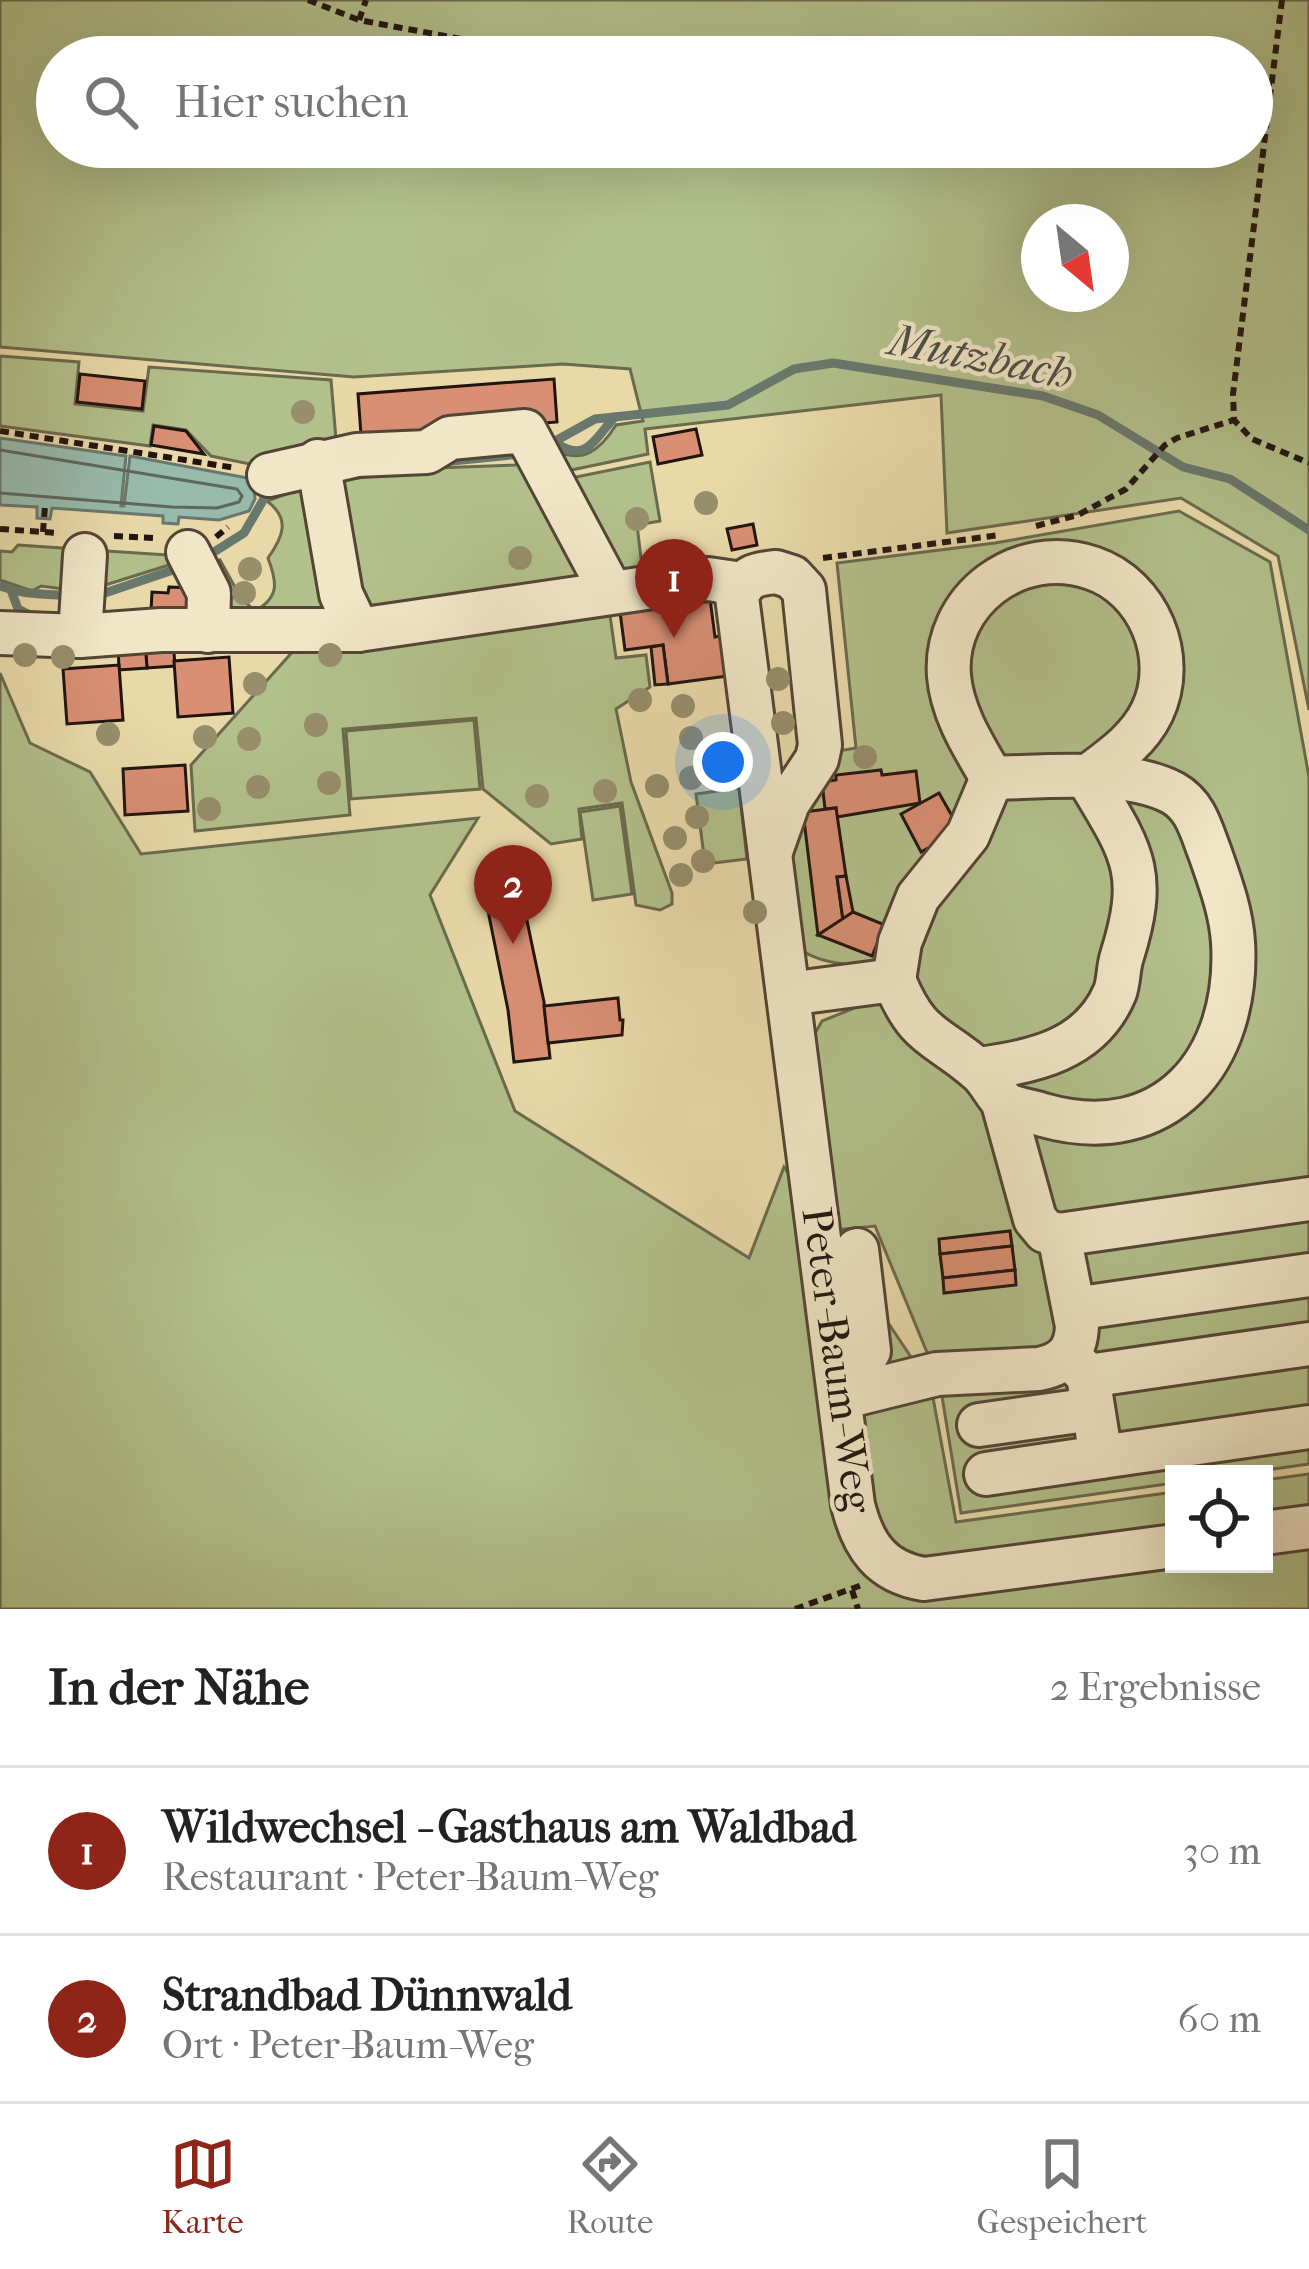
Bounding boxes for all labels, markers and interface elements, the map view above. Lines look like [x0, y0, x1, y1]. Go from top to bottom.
search box [36, 36, 1273, 168]
icon: search [78, 69, 144, 135]
text: Hier suchen [174, 76, 409, 129]
north arrow [1021, 204, 1129, 312]
water label: Mutzbach [881, 313, 1078, 401]
pin: 1 [635, 539, 713, 638]
your location [693, 732, 753, 792]
pin: 2 [474, 845, 552, 944]
street label: Peter-Baum-Weg [791, 1204, 883, 1516]
map controls [1165, 1465, 1273, 1573]
button: locate [1165, 1465, 1273, 1573]
text: In der Nähe [48, 1657, 309, 1717]
text: 2 Ergebnisse [1050, 1664, 1261, 1710]
text: Wildwechsel - Gasthaus am Waldbad [162, 1801, 856, 1854]
text: 1 [80, 1828, 94, 1874]
text: 30 m [1183, 1828, 1261, 1874]
text: Restaurant · Peter-Baum-Weg [162, 1854, 658, 1900]
text: Strandbad Dünnwald [162, 1969, 572, 2022]
text: 2 [77, 1996, 97, 2042]
text: 60 m [1178, 1996, 1261, 2042]
text: Ort · Peter-Baum-Weg [162, 2022, 534, 2068]
tab: Karte [162, 2131, 244, 2242]
tab: Route [567, 2131, 653, 2242]
tab: Gespeichert [977, 2131, 1147, 2242]

